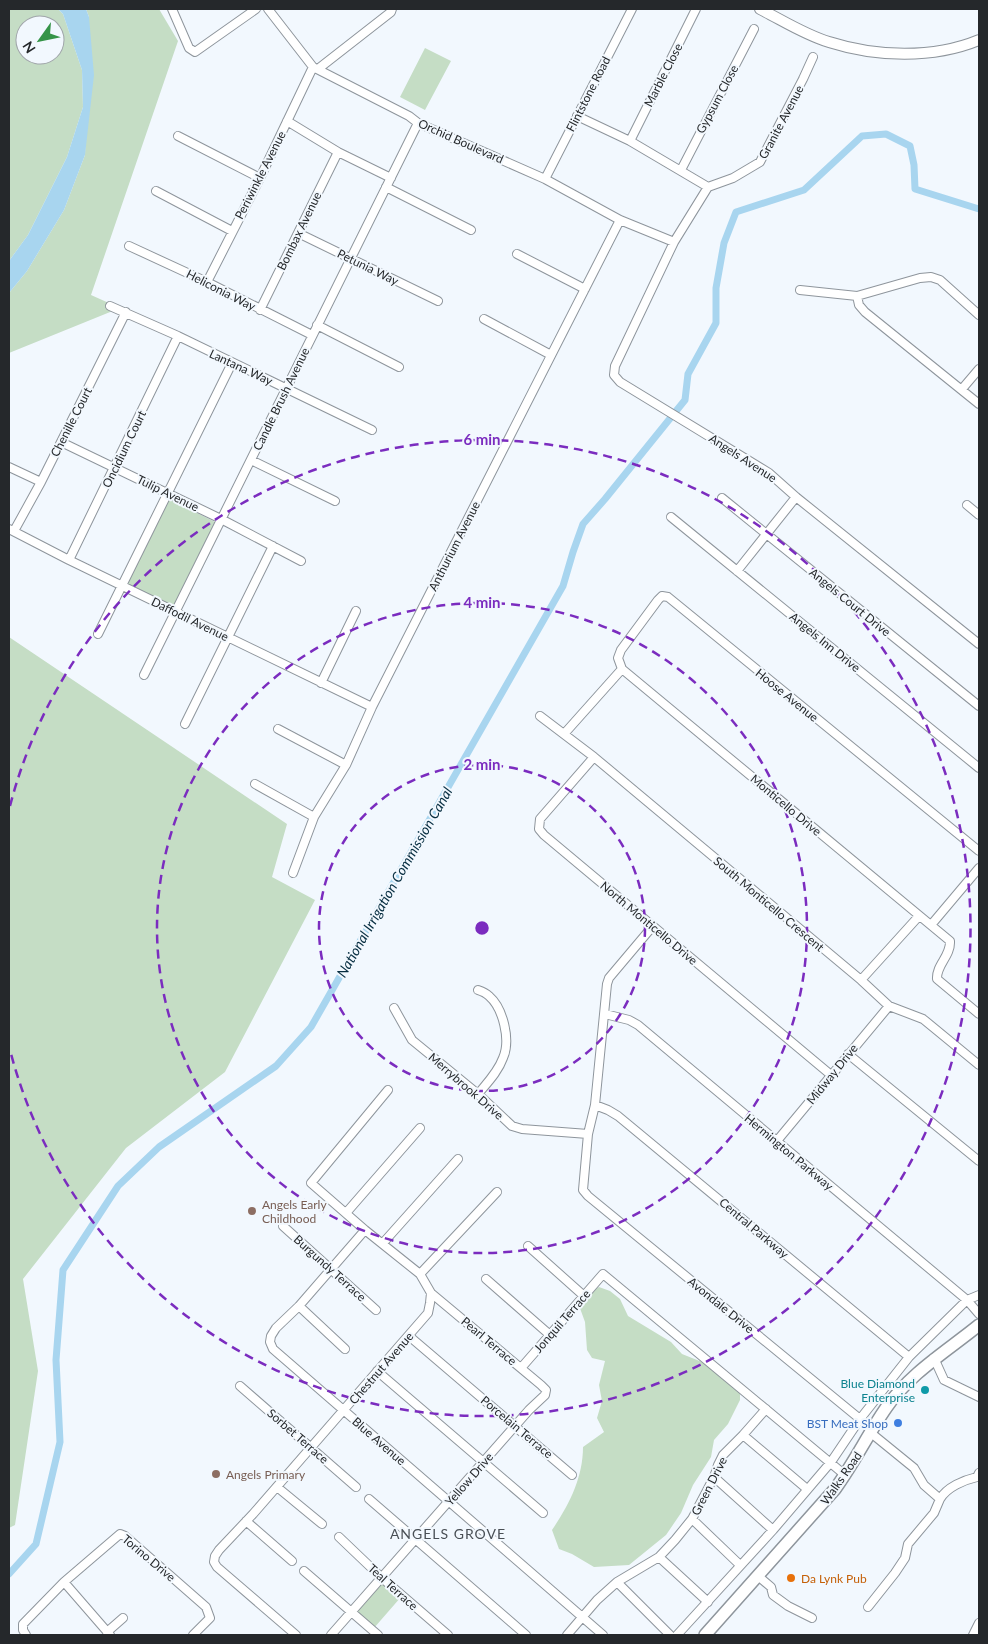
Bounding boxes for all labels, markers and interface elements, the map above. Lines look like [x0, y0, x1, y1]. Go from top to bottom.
north arrow [15, 15, 65, 65]
text: N [19, 38, 39, 57]
street label: Marble Close [641, 41, 685, 109]
street label: Flintstone Road [563, 54, 613, 134]
street label: Gypsum Close [693, 62, 741, 136]
street label: Granite Avenue [755, 82, 807, 162]
street label: Orchid Boulevard [416, 115, 506, 167]
street label: Periwinkle Avenue [231, 128, 289, 222]
street label: Bombax Avenue [274, 189, 324, 273]
street label: Petunia Way [335, 246, 402, 289]
street label: Heliconia Way [184, 266, 259, 314]
street label: Candle Brush Avenue [250, 345, 312, 453]
street label: Lantana Way [207, 346, 276, 389]
street label: Chenille Court [47, 384, 95, 459]
street label: Oncidium Court [99, 407, 149, 490]
text: 6 min [463, 430, 501, 448]
street label: Angels Avenue [706, 431, 780, 485]
street label: Tulip Avenue [134, 471, 202, 515]
street label: Anthurium Avenue [425, 499, 483, 593]
street label: Angels Court Drive [806, 565, 894, 639]
text: 4 min [463, 593, 501, 611]
street label: Daffodil Avenue [149, 594, 231, 644]
street label: Angels Inn Drive [787, 609, 863, 675]
street label: Hoose Avenue [753, 665, 821, 725]
text: 2 min [463, 755, 501, 773]
street label: Monticello Drive [748, 771, 824, 839]
water label: National Irrigation Commission Canal [333, 784, 455, 980]
street label: South Monticello Crescent [711, 853, 828, 955]
street label: North Monticello Drive [597, 878, 701, 968]
centre of rings [473, 919, 491, 937]
street label: Midway Drive [803, 1041, 861, 1107]
street label: Merrybrook Drive [425, 1049, 507, 1123]
street label: Hermington Parkway [742, 1111, 837, 1194]
street label: Central Parkway [716, 1195, 792, 1262]
place label: Angels Early Childhood [262, 1197, 327, 1226]
marker: Angels Early Childhood [246, 1205, 258, 1217]
street label: Burgundy Terrace [291, 1232, 369, 1304]
street label: Avondale Drive [685, 1274, 757, 1336]
street label: Jonquil Terrace [531, 1286, 593, 1356]
street label: Pearl Terrace [458, 1314, 520, 1368]
street label: Chestnut Avenue [346, 1329, 416, 1407]
place label: Blue Diamond Enterprise [840, 1376, 915, 1405]
marker: Blue Diamond Enterprise [919, 1384, 931, 1396]
street label: Porcelain Terrace [478, 1393, 556, 1461]
street label: Sorbet Terrace [264, 1405, 332, 1467]
street label: Blue Avenue [349, 1414, 409, 1468]
place label: BST Meat Shop [807, 1416, 888, 1431]
marker: BST Meat Shop [892, 1417, 904, 1429]
street label: Walks Road [817, 1448, 865, 1508]
street label: Yellow Drive [442, 1449, 496, 1509]
street label: Green Drive [688, 1454, 730, 1518]
place label: Angels Primary [226, 1467, 306, 1482]
marker: Angels Primary [210, 1468, 222, 1480]
district label: ANGELS GROVE [390, 1525, 506, 1542]
street label: Torino Drive [119, 1531, 179, 1585]
street label: Teal Terrace [365, 1561, 421, 1613]
place label: Da Lynk Pub [801, 1571, 867, 1586]
marker: Da Lynk Pub [785, 1572, 797, 1584]

